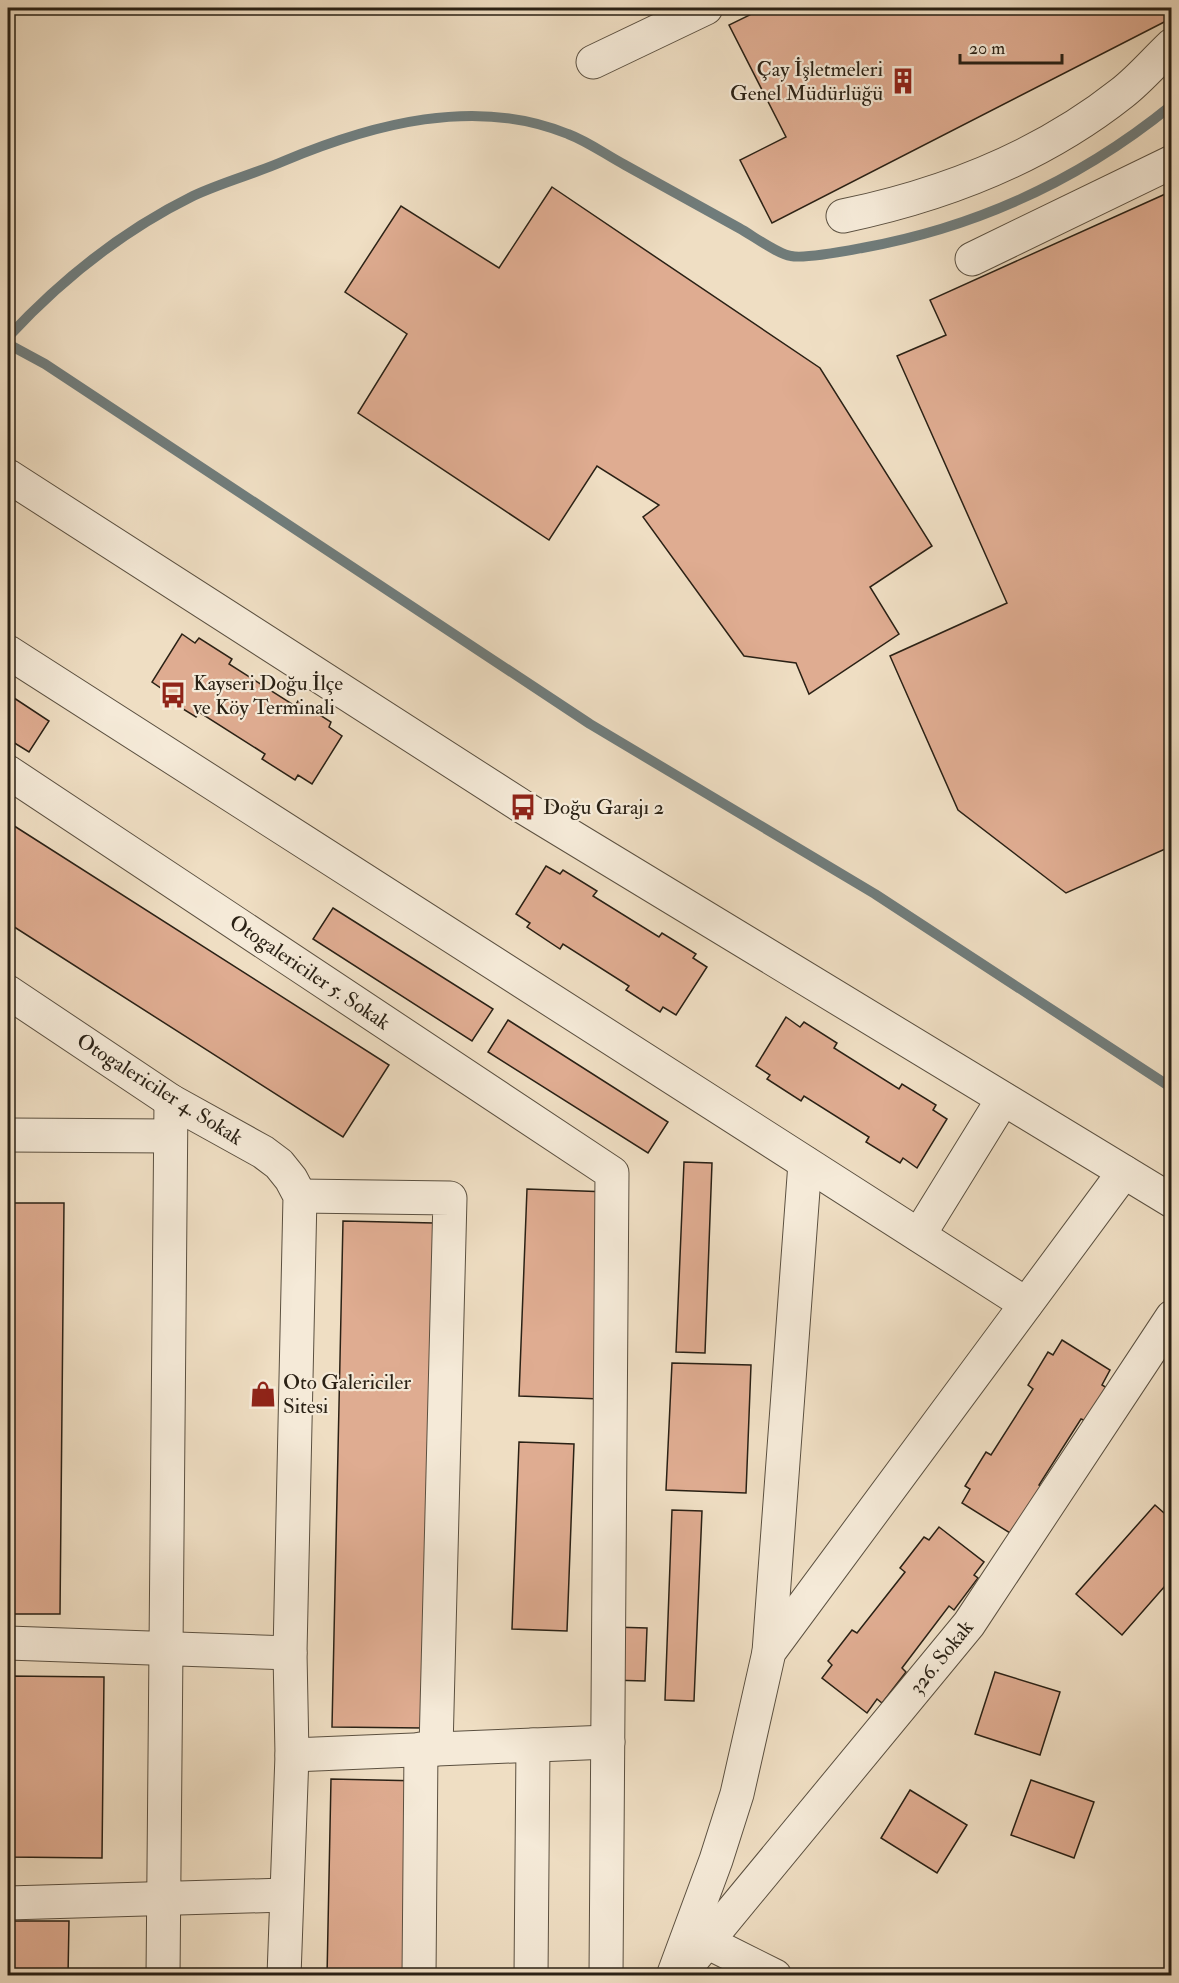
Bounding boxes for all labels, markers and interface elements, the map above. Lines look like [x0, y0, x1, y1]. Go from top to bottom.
scale bar [960, 27, 1062, 65]
text: 20 m [969, 37, 1005, 60]
place label: Çay İşletmeleri Genel Müdürlüğü [730, 56, 883, 107]
building icon: Çay İşletmeleri Genel Müdürlüğü [888, 66, 918, 96]
place label: Kayseri Doğu İlçe ve Köy Terminali [192, 670, 343, 721]
bus stop icon: Kayseri Doğu İlçe ve Köy Terminali [158, 680, 188, 710]
bus stop icon: Doğu Garajı 2 [508, 792, 538, 822]
place label: Doğu Garajı 2 [543, 794, 664, 821]
street label: Otogalericiler 5. Sokak [224, 909, 395, 1036]
street label: Otogalericiler 4. Sokak [71, 1027, 248, 1152]
place label: Oto Galericiler Sitesi [283, 1369, 411, 1420]
shop icon: Oto Galericiler Sitesi [248, 1379, 278, 1409]
street label: 326. Sokak [903, 1615, 980, 1700]

